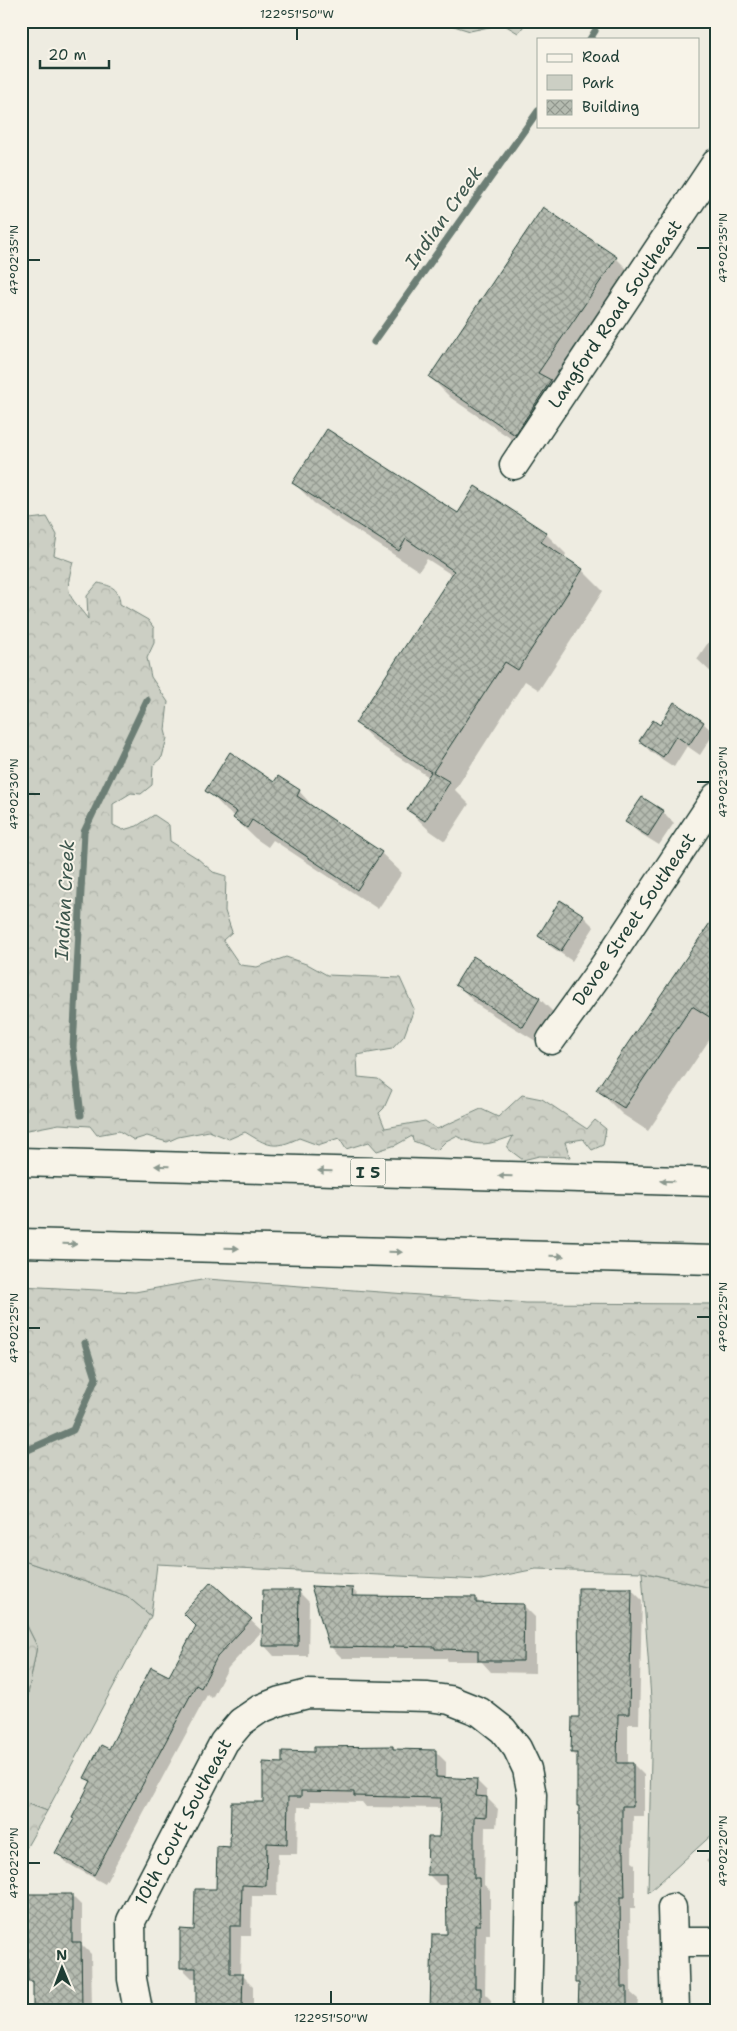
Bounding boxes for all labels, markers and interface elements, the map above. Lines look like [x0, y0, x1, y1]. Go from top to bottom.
text: 122°51'50"W [260, 6, 334, 22]
scale bar [40, 38, 109, 70]
legend [537, 38, 700, 128]
text: 20 m [48, 45, 87, 65]
text: Road [582, 47, 620, 67]
text: Park [582, 73, 614, 93]
text: Building [582, 97, 639, 117]
water label: Indian Creek [398, 161, 488, 275]
text: 47°02'35"N [715, 213, 731, 283]
street label: Langford Road Southeast [543, 215, 687, 413]
text: 47°02'35"N [6, 225, 22, 295]
text: 47°02'30"N [715, 746, 731, 818]
text: 47°02'30"N [6, 758, 22, 830]
street label: Devoe Street Southeast [567, 827, 701, 1010]
water label: Indian Creek [49, 839, 80, 962]
road number: I 5 [350, 1158, 386, 1186]
one-way arrow [154, 1162, 170, 1170]
one-way arrow [316, 1167, 332, 1175]
one-way arrow [496, 1172, 512, 1180]
one-way arrow [659, 1177, 675, 1185]
one-way arrow [62, 1241, 78, 1249]
one-way arrow [225, 1244, 241, 1252]
one-way arrow [387, 1248, 403, 1256]
one-way arrow [550, 1252, 566, 1260]
text: 47°02'25"N [715, 1282, 731, 1352]
text: 47°02'25"N [6, 1293, 22, 1363]
street label: 10th Court Southeast [129, 1734, 237, 1910]
text: 47°02'20"N [715, 1815, 731, 1887]
text: 47°02'20"N [6, 1827, 22, 1899]
north arrow [38, 1944, 88, 1994]
text: N [56, 1946, 67, 1964]
text: 122°51'50"W [294, 2010, 368, 2026]

